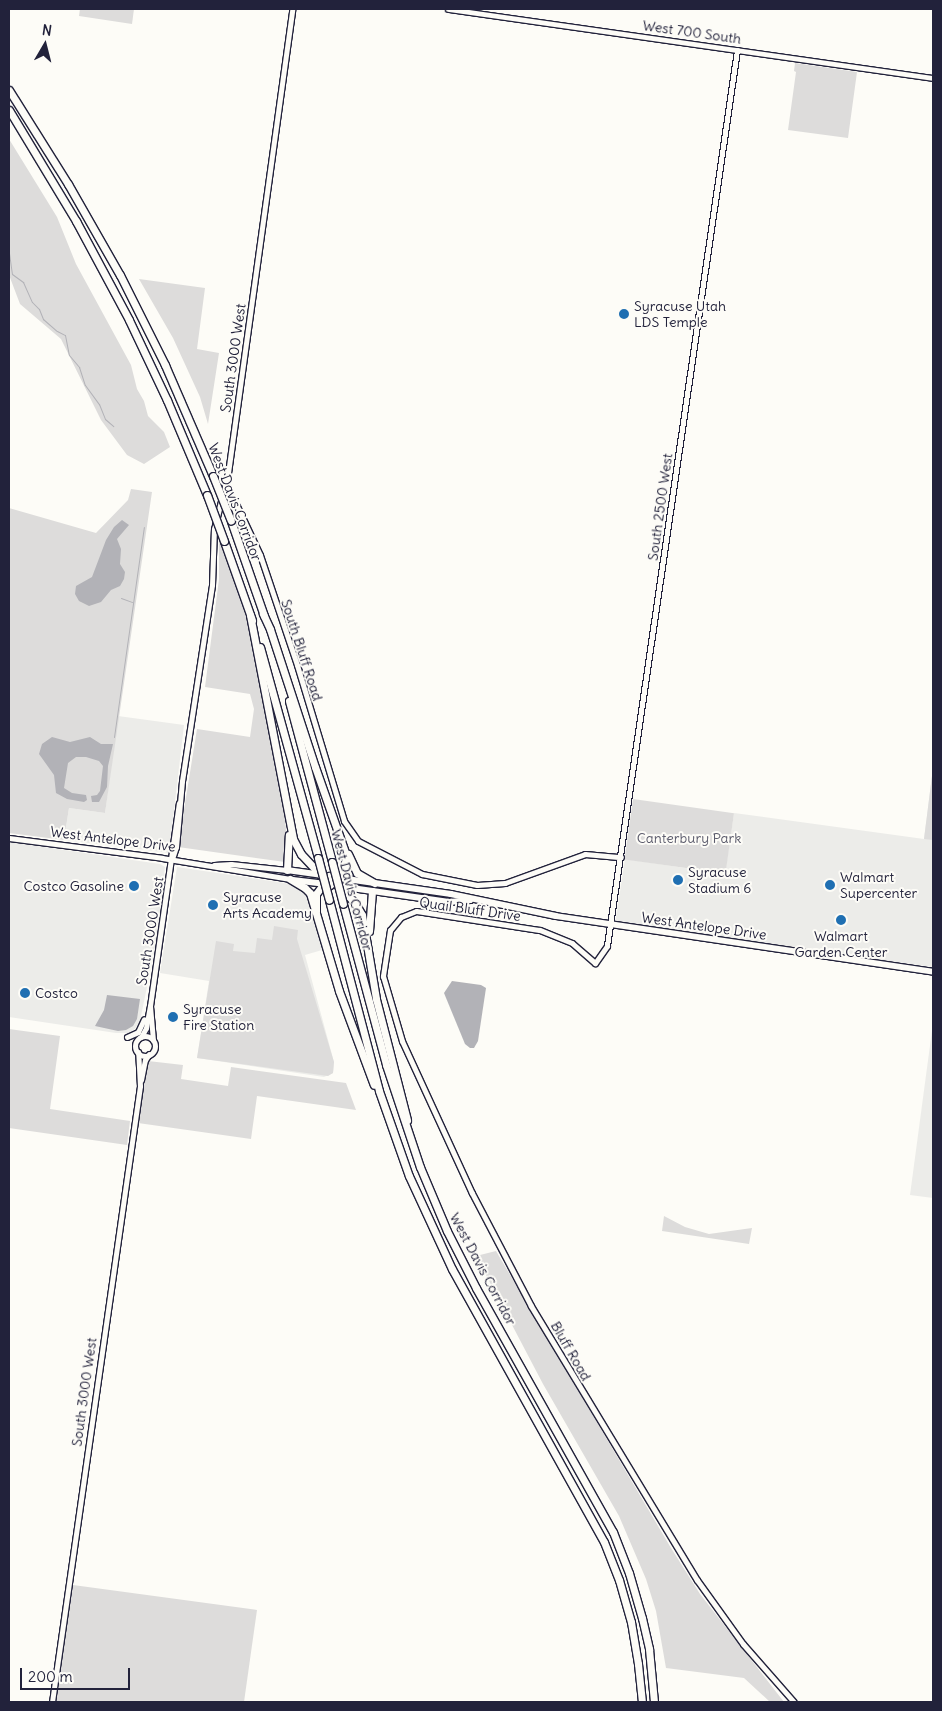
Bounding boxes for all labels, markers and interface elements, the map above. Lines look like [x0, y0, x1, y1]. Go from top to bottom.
street label: West 700 South [642, 17, 742, 47]
north arrow [20, 20, 70, 70]
text: N [41, 21, 53, 40]
place label: Syracuse Utah LDS Temple [634, 298, 726, 331]
street label: South 3000 West [217, 303, 249, 413]
marker: Syracuse Utah LDS Temple [618, 308, 630, 320]
street label: West Davis Corridor [205, 441, 265, 563]
street label: South 2500 West [644, 452, 676, 562]
street label: South Bluff Road [278, 597, 326, 703]
street label: West Antelope Drive [49, 823, 177, 855]
street label: West Davis Corridor [328, 827, 376, 953]
park label: Canterbury Park [637, 830, 741, 846]
place label: Syracuse Stadium 6 [688, 864, 751, 896]
place label: Walmart Supercenter [840, 869, 917, 902]
marker: Syracuse Stadium 6 [672, 874, 684, 886]
street label: South 3000 West [133, 876, 167, 986]
place label: Costco Gasoline [24, 878, 124, 894]
marker: Walmart Supercenter [824, 879, 836, 891]
marker: Costco Gasoline [128, 880, 140, 892]
place label: Syracuse Arts Academy [223, 889, 312, 922]
street label: Quail Bluff Drive [418, 894, 522, 924]
marker: Syracuse Arts Academy [207, 899, 219, 911]
street label: West Antelope Drive [640, 909, 768, 943]
marker: Walmart Garden Center [835, 914, 847, 926]
place label: Walmart Garden Center [794, 928, 888, 960]
place label: Costco [35, 985, 78, 1001]
marker: Costco [19, 987, 31, 999]
place label: Syracuse Fire Station [183, 1001, 254, 1034]
marker: Syracuse Fire Station [167, 1011, 179, 1023]
street label: West Davis Corridor [446, 1210, 520, 1328]
street label: Bluff Road [547, 1318, 595, 1384]
street label: South 3000 West [68, 1337, 100, 1447]
scale bar [22, 1658, 132, 1690]
text: 200 m [28, 1667, 73, 1686]

